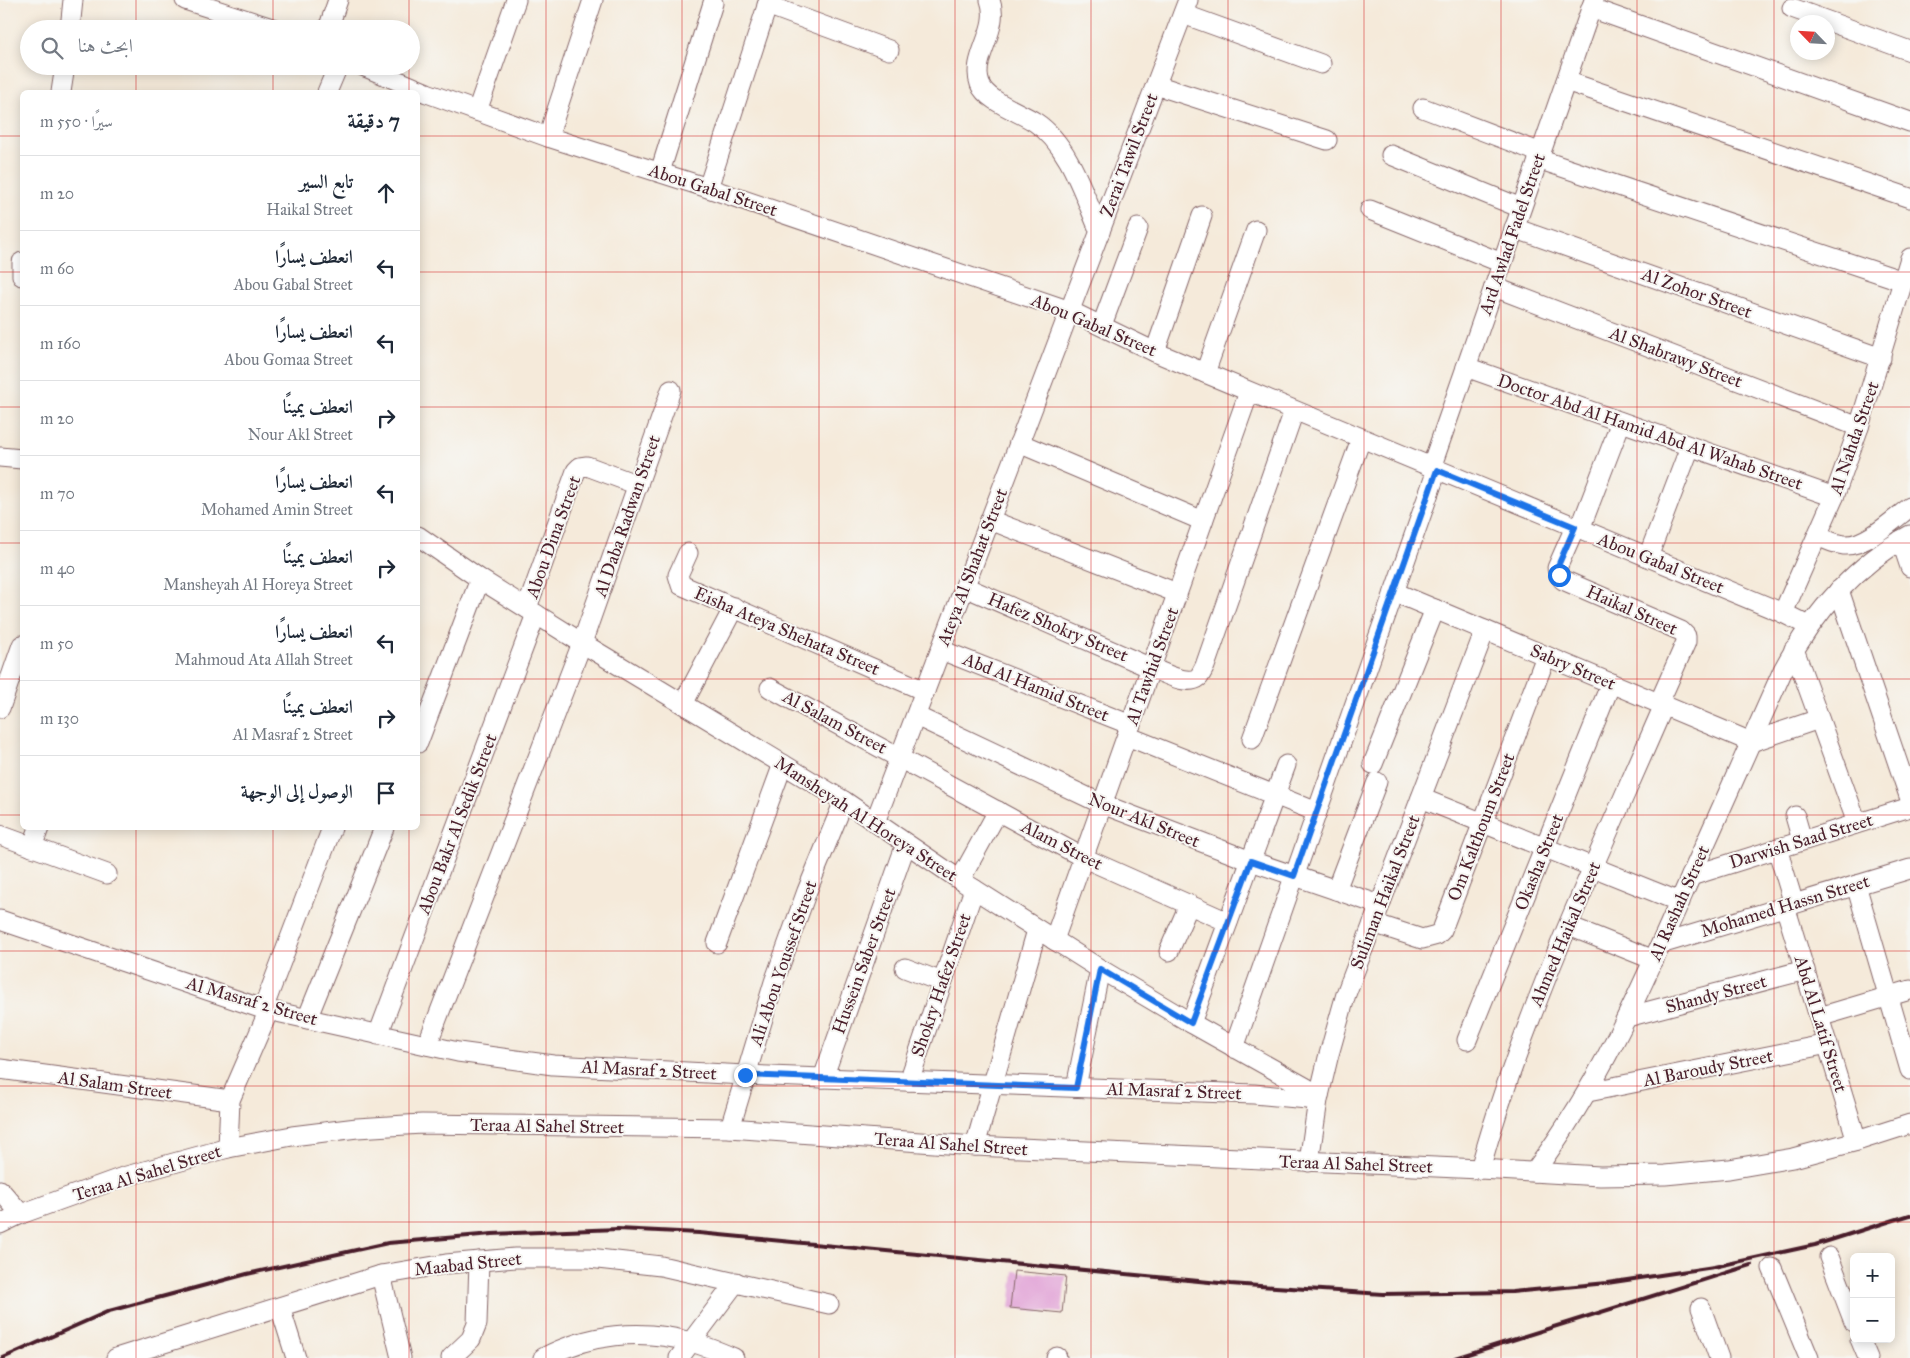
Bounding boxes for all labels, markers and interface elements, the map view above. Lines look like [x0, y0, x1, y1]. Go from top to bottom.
north arrow [1790, 15, 1835, 60]
search box [20, 20, 420, 75]
icon: search [38, 34, 66, 62]
text: ابحث هنا [78, 34, 133, 57]
street label: Zerai Tawil Street [1095, 89, 1163, 220]
text: 7 دقيقة [348, 108, 400, 134]
text: سيرًا · 550 m [40, 112, 113, 131]
street label: Ard Awlad Fadel Street [1474, 150, 1550, 319]
street label: Abou Gabal Street [645, 159, 781, 221]
text: تابع السير [299, 170, 353, 193]
icon: ahead [372, 179, 400, 207]
text: 20 m [40, 184, 74, 203]
text: Haikal Street [266, 200, 353, 219]
text: انعطف يسارًا [275, 245, 353, 268]
icon: left [372, 254, 400, 282]
text: 60 m [40, 259, 74, 278]
street label: Al Zohor Street [1638, 263, 1756, 323]
text: Abou Gabal Street [234, 275, 353, 294]
street label: Abou Gabal Street [1027, 288, 1161, 362]
text: انعطف يسارًا [275, 320, 353, 343]
street label: Al Shabrawy Street [1606, 321, 1746, 393]
icon: left [372, 329, 400, 357]
text: 160 m [40, 334, 81, 353]
text: Abou Gomaa Street [224, 350, 353, 369]
street label: Doctor Abd Al Hamid Abd Al Wahab Street [1495, 369, 1806, 495]
street label: Al Nahda Street [1824, 378, 1884, 499]
text: انعطف يمينًا [283, 395, 353, 418]
icon: right [372, 404, 400, 432]
text: 20 m [40, 409, 74, 428]
text: Nour Akl Street [248, 425, 353, 444]
street label: Al Daba Radwan Street [589, 432, 665, 601]
text: انعطف يسارًا [275, 470, 353, 493]
street label: Abou Dina Street [520, 472, 586, 602]
icon: left [372, 479, 400, 507]
text: 70 m [40, 484, 75, 503]
street label: Ateya Al Shahat Street [931, 485, 1012, 650]
text: Mohamed Amin Street [201, 500, 353, 519]
street label: Abou Gabal Street [1594, 527, 1728, 599]
text: انعطف يمينًا [283, 545, 353, 568]
icon: right [372, 554, 400, 582]
text: 40 m [40, 559, 75, 578]
route start [1548, 564, 1571, 587]
text: Mansheyah Al Horeya Street [163, 575, 353, 594]
street label: Haikal Street [1583, 580, 1682, 640]
street label: Eisha Ateya Shehata Street [691, 582, 884, 680]
street label: Hafez Shokry Street [985, 588, 1132, 667]
street label: Al Tawhid Street [1120, 604, 1184, 729]
text: انعطف يسارًا [275, 620, 353, 643]
icon: left [372, 629, 400, 657]
text: 50 m [40, 634, 74, 653]
street label: Sabry Street [1527, 639, 1619, 695]
street label: Abd Al Hamid Street [959, 647, 1113, 727]
text: Mahmoud Ata Allah Street [175, 650, 353, 669]
street label: Al Salam Street [778, 685, 891, 759]
text: انعطف يمينًا [283, 695, 353, 718]
icon: right [372, 704, 400, 732]
text: 130 m [40, 709, 79, 728]
text: Al Masraf 2 Street [233, 725, 353, 744]
street label: Abou Bakr Al Sedik Street [412, 730, 502, 918]
street label: Om Kalthoum Street [1443, 749, 1520, 904]
street label: Mansheyah Al Horeya Street [770, 752, 962, 887]
icon: arrive [372, 779, 400, 807]
text: الوصول إلى الوجهة [241, 780, 353, 803]
street label: Nour Akl Street [1085, 788, 1204, 853]
street label: Darwish Saad Street [1727, 809, 1876, 873]
street label: Okasha Street [1510, 810, 1569, 914]
street label: Suliman Haikal Street [1345, 811, 1425, 972]
street label: Alam Street [1017, 815, 1107, 875]
street label: Al Rashah Street [1643, 841, 1715, 965]
street label: Ahmed Haikal Street [1524, 858, 1606, 1011]
street label: Mohamed Hassn Street [1698, 870, 1873, 942]
street label: Ali Abou Youssef Street [744, 877, 822, 1050]
street label: Hussein Saber Street [827, 884, 901, 1037]
street label: Shokry Hafez Street [906, 910, 976, 1060]
street label: Abd Al Latif Street [1789, 952, 1852, 1095]
street label: Shandy Street [1663, 970, 1769, 1018]
street label: Al Masraf 2 Street [183, 971, 321, 1030]
street label: Al Baroudy Street [1640, 1045, 1775, 1092]
street label: Al Masraf 2 Street [580, 1055, 718, 1085]
route end [734, 1064, 757, 1087]
street label: Al Salam Street [56, 1066, 174, 1104]
street label: Al Masraf 2 Street [1105, 1078, 1243, 1104]
street label: Teraa Al Sahel Street [470, 1114, 625, 1138]
street label: Teraa Al Sahel Street [873, 1128, 1029, 1160]
street label: Teraa Al Sahel Street [70, 1140, 224, 1206]
street label: Teraa Al Sahel Street [1279, 1150, 1434, 1178]
street label: Maabad Street [413, 1247, 523, 1281]
map controls [1850, 1253, 1895, 1343]
button: + [1850, 1253, 1895, 1298]
button: − [1850, 1298, 1895, 1343]

